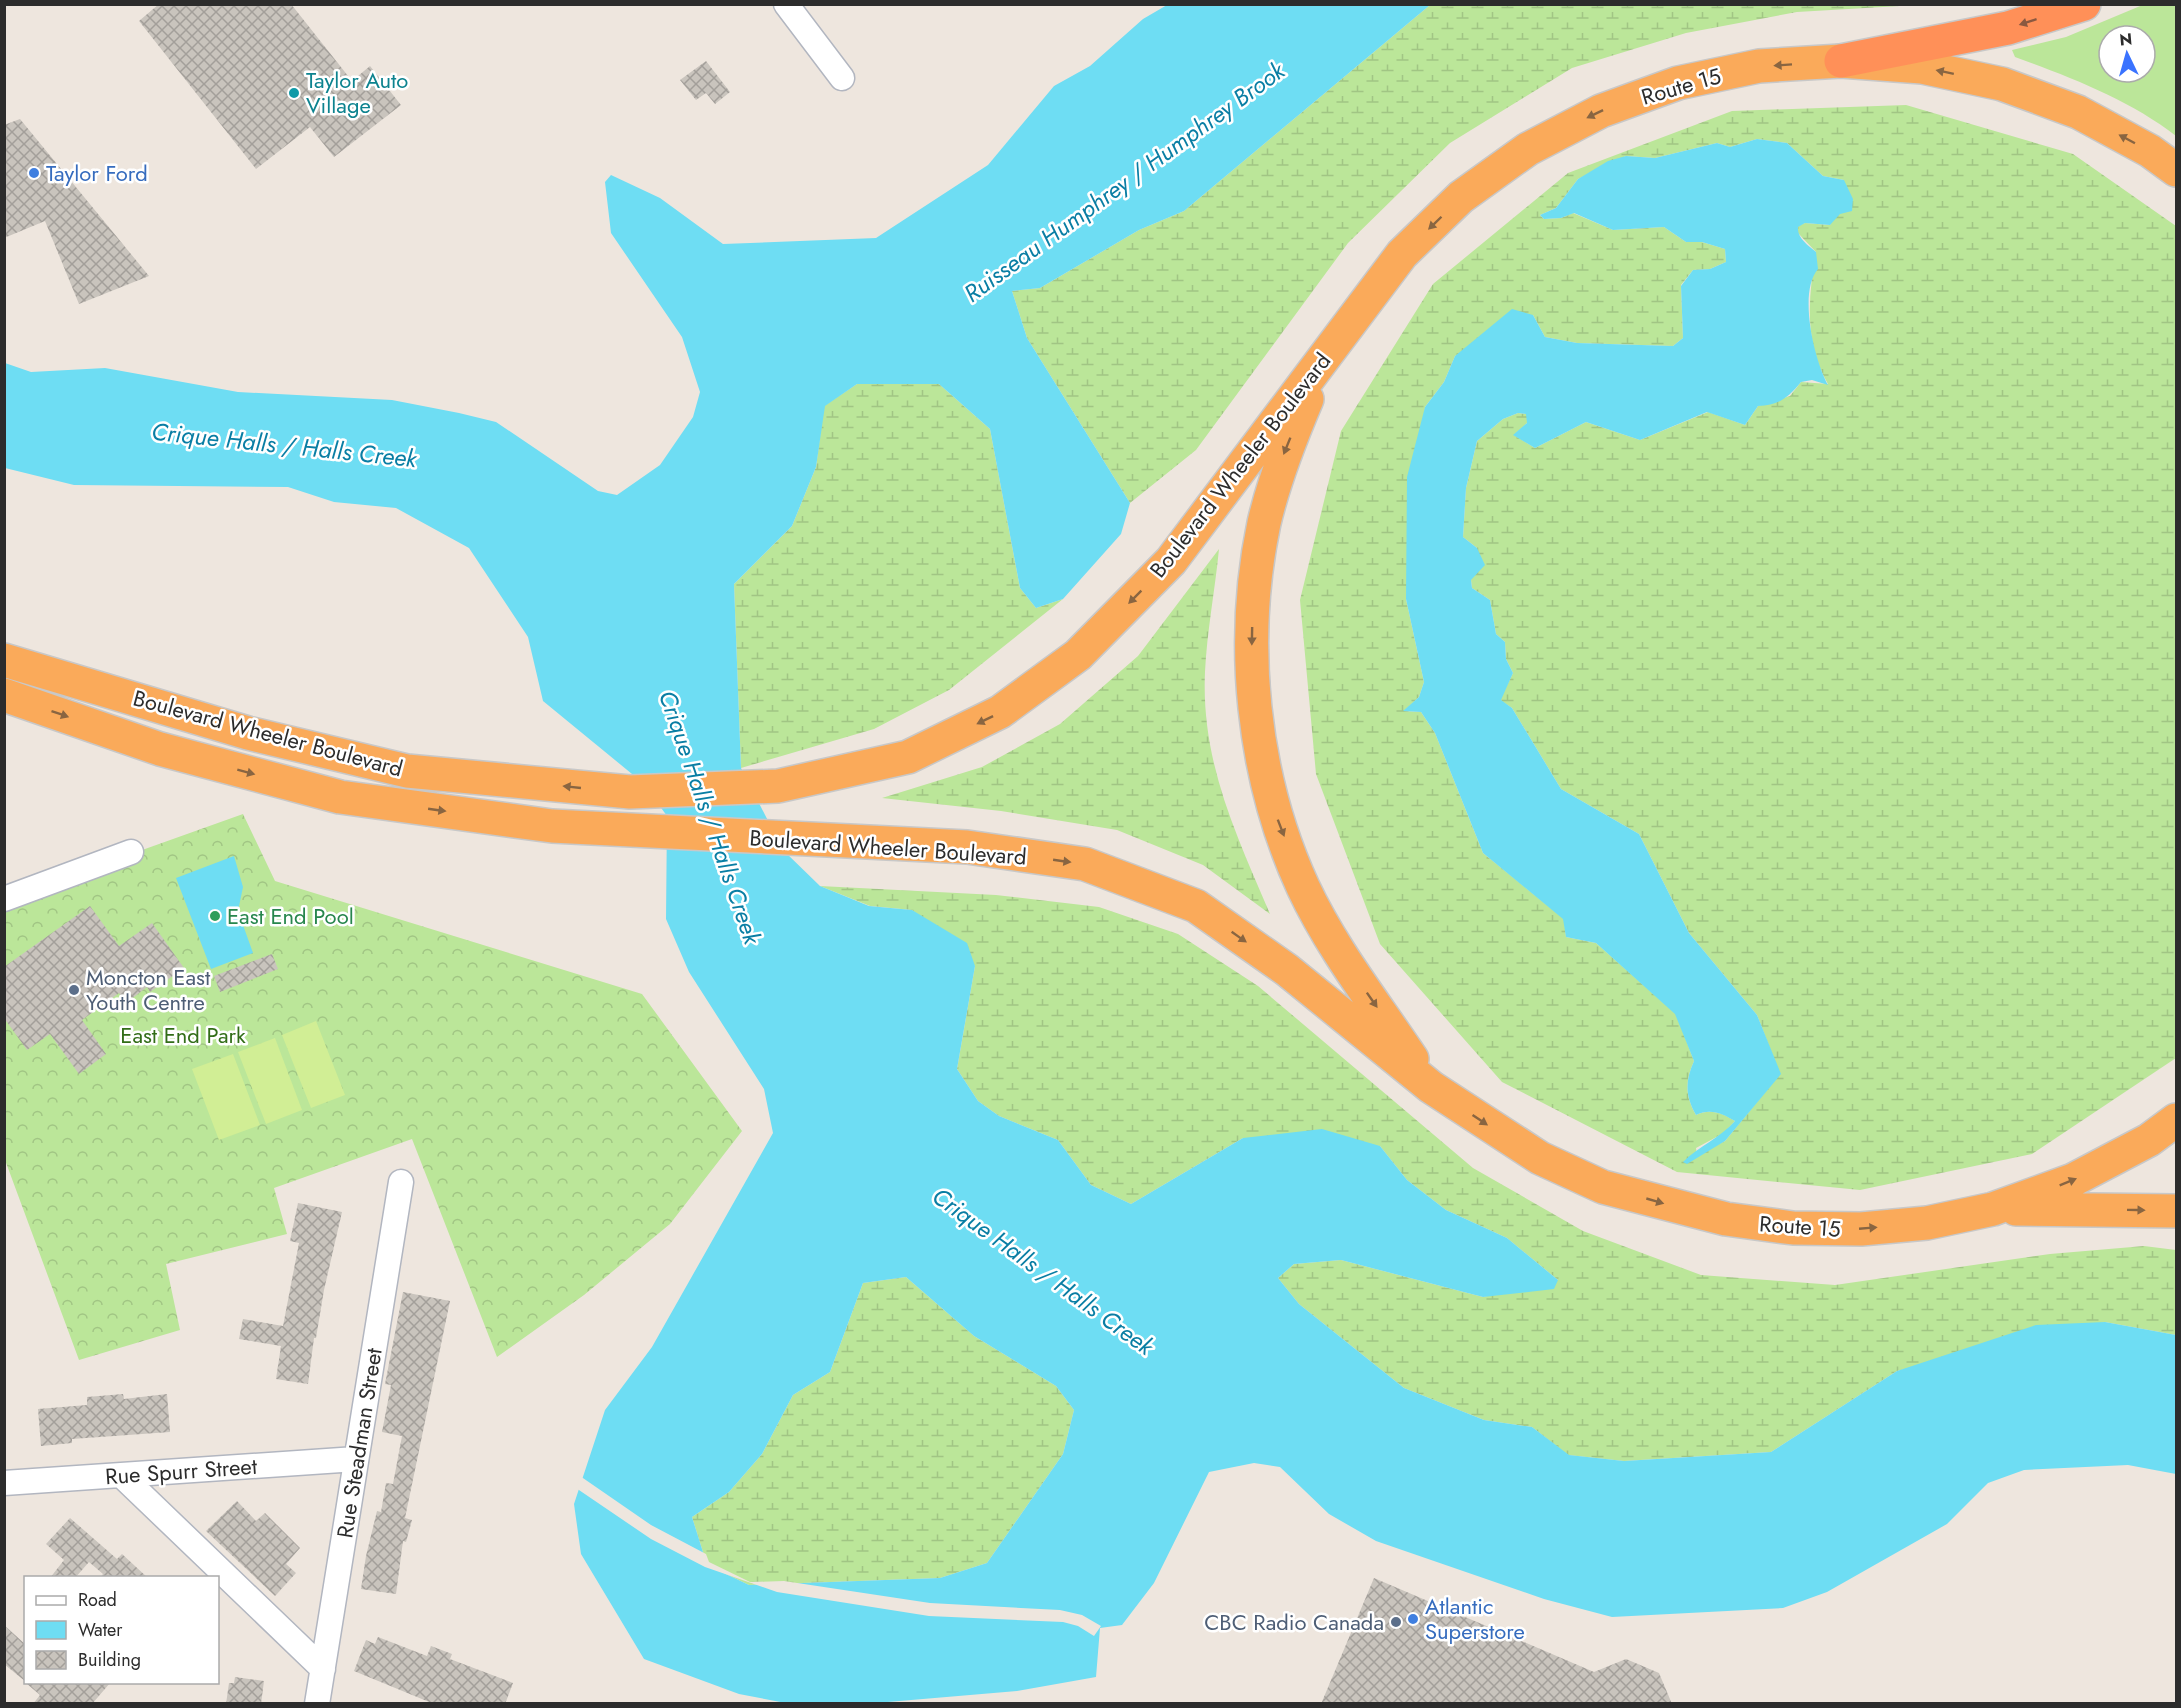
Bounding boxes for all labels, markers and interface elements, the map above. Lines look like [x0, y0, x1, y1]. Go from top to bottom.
one-way arrow [2019, 18, 2037, 27]
north arrow [2097, 24, 2157, 84]
text: N [2118, 28, 2133, 52]
water label: Ruisseau Humphrey / Humphrey Brook [956, 53, 1293, 310]
street label: Route 15 [1637, 59, 1725, 113]
one-way arrow [1773, 60, 1792, 70]
place label: Taylor Auto Village [306, 64, 408, 121]
one-way arrow [1935, 67, 1954, 76]
marker: Taylor Auto Village [287, 86, 301, 100]
one-way arrow [1586, 109, 1604, 119]
one-way arrow [2119, 134, 2136, 144]
place label: Taylor Ford [46, 157, 148, 189]
marker: Taylor Ford [27, 166, 41, 180]
one-way arrow [1427, 216, 1442, 230]
street label: Boulevard Wheeler Boulevard [1142, 346, 1338, 584]
water label: Crique Halls / Halls Creek [150, 414, 420, 477]
one-way arrow [1282, 437, 1292, 455]
one-way arrow [1129, 589, 1143, 603]
one-way arrow [1248, 627, 1257, 646]
street label: Boulevard Wheeler Boulevard [130, 682, 406, 784]
water label: Crique Halls / Halls Creek [650, 685, 770, 950]
one-way arrow [51, 710, 69, 720]
one-way arrow [977, 715, 994, 724]
one-way arrow [237, 768, 255, 778]
one-way arrow [562, 782, 581, 792]
one-way arrow [427, 806, 446, 815]
one-way arrow [1277, 819, 1286, 837]
street label: Boulevard Wheeler Boulevard [748, 821, 1028, 873]
one-way arrow [1053, 856, 1072, 865]
place label: East End Pool [227, 900, 354, 932]
marker: East End Pool [208, 909, 222, 923]
one-way arrow [1231, 931, 1247, 943]
place label: Moncton East Youth Centre [86, 961, 211, 1018]
marker: Moncton East Youth Centre [67, 983, 81, 997]
one-way arrow [1366, 991, 1378, 1007]
park label: East End Park [120, 1019, 246, 1051]
one-way arrow [1471, 1114, 1487, 1126]
one-way arrow [2059, 1176, 2077, 1186]
water label: Crique Halls / Halls Creek [925, 1179, 1162, 1364]
one-way arrow [1646, 1197, 1664, 1206]
one-way arrow [2126, 1205, 2145, 1215]
street label: Route 15 [1758, 1207, 1842, 1245]
one-way arrow [1859, 1223, 1878, 1233]
street label: Rue Steadman Street [328, 1345, 390, 1540]
street label: Rue Spurr Street [104, 1450, 259, 1492]
legend [24, 1576, 219, 1684]
text: Road [78, 1587, 117, 1613]
place label: Atlantic Superstore [1425, 1590, 1525, 1647]
place label: CBC Radio Canada [1204, 1606, 1384, 1638]
marker: Atlantic Superstore [1406, 1612, 1420, 1626]
marker: CBC Radio Canada [1389, 1615, 1403, 1629]
text: Water [78, 1617, 123, 1643]
text: Building [78, 1647, 141, 1673]

